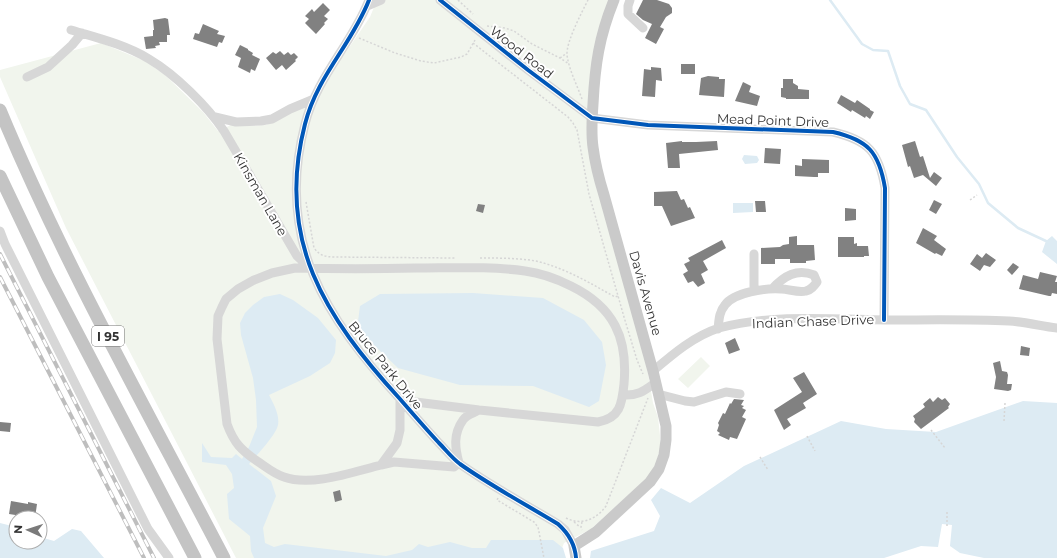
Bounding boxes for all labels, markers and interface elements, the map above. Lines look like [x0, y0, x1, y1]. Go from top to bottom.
street label: Wood Road [487, 22, 557, 82]
street label: Mead Point Drive [717, 110, 830, 130]
street label: Kinsman Lane [231, 150, 291, 239]
street label: Davis Avenue [626, 249, 666, 337]
street label: Indian Chase Drive [752, 311, 874, 331]
street label: Bruce Park Drive [345, 317, 427, 413]
road number: I 95 [92, 326, 124, 346]
north arrow [8, 510, 48, 550]
text: N [11, 525, 25, 534]

